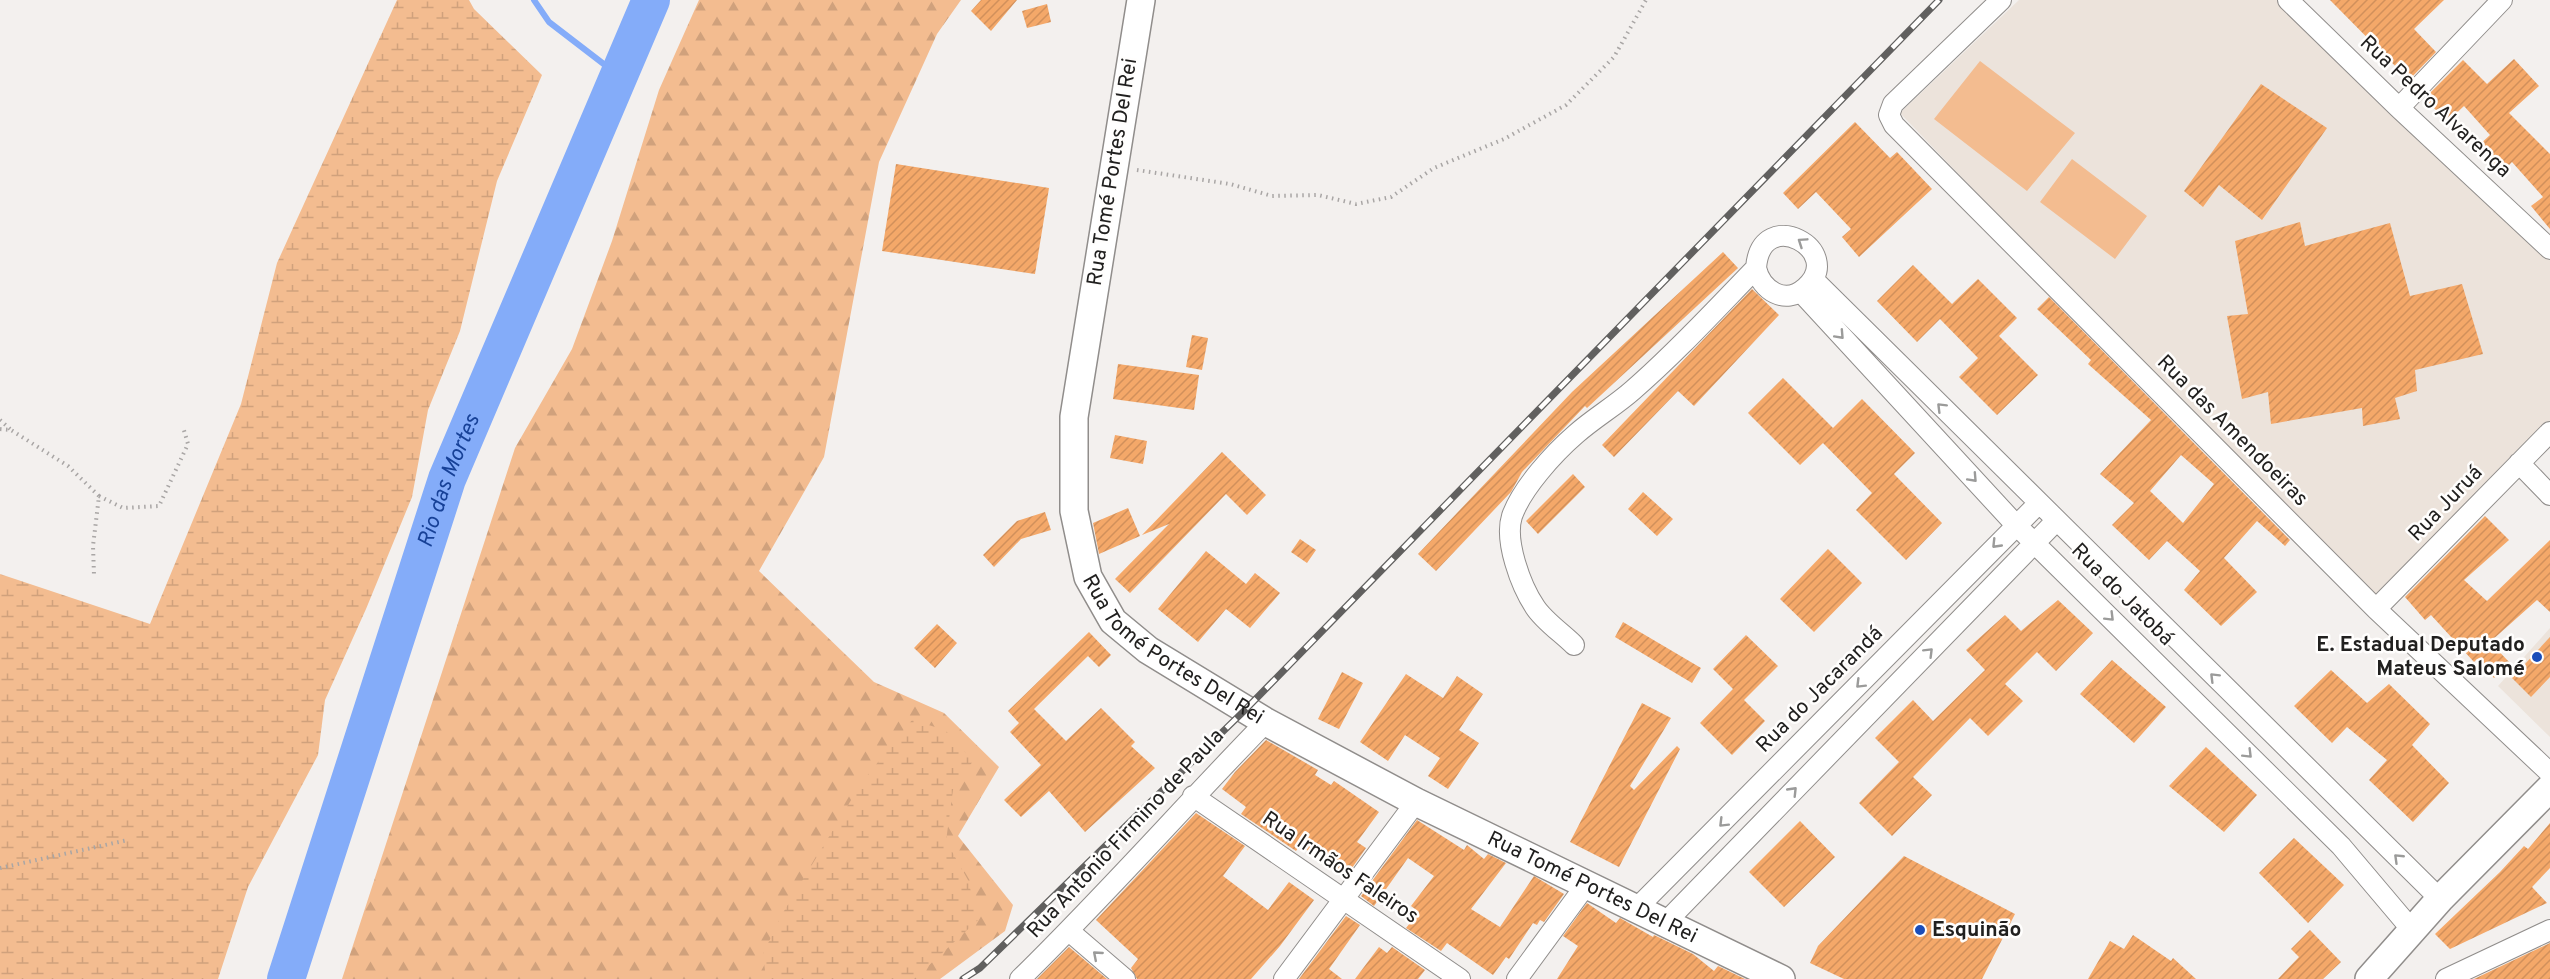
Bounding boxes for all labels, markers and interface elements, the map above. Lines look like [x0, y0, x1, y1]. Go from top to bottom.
street label: Rua Pedro Alvarenga [2354, 30, 2516, 184]
street label: Rua Tomé Portes Del Rei [1082, 56, 1144, 288]
one-way arrow [1797, 239, 1808, 250]
one-way arrow [1833, 328, 1844, 339]
street label: Rua das Amendoeiras [2150, 349, 2314, 513]
one-way arrow [1938, 404, 1949, 415]
water label: Rio das Mortes [412, 409, 487, 551]
street label: Rua Juruá [2403, 460, 2489, 548]
one-way arrow [1965, 471, 1976, 482]
one-way arrow [1992, 538, 2003, 548]
street label: Rua do Jatobá [2065, 538, 2179, 652]
street label: Rua Tomé Portes Del Rei [1076, 570, 1269, 731]
one-way arrow [2103, 610, 2114, 620]
street label: Rua do Jacarandá [1751, 621, 1889, 759]
place label: E. Estadual Deputado Mateus Salomé [2316, 632, 2525, 683]
one-way arrow [1921, 648, 1932, 659]
marker: E. Estadual Deputado Mateus Salomé [2530, 650, 2544, 664]
one-way arrow [2211, 674, 2222, 685]
one-way arrow [1856, 678, 1867, 688]
street label: Rua Antonio Firmino de Paula [1022, 723, 1230, 945]
one-way arrow [2241, 746, 2252, 757]
one-way arrow [1785, 788, 1796, 799]
street label: Rua Irmãos Faleiros [1257, 806, 1423, 930]
one-way arrow [1719, 815, 1730, 826]
street label: Rua Tomé Portes Del Rei [1483, 825, 1702, 950]
one-way arrow [2395, 855, 2406, 866]
place label: Esquinão [1932, 917, 2021, 944]
marker: Esquinão [1913, 923, 1927, 937]
one-way arrow [1093, 951, 1104, 962]

